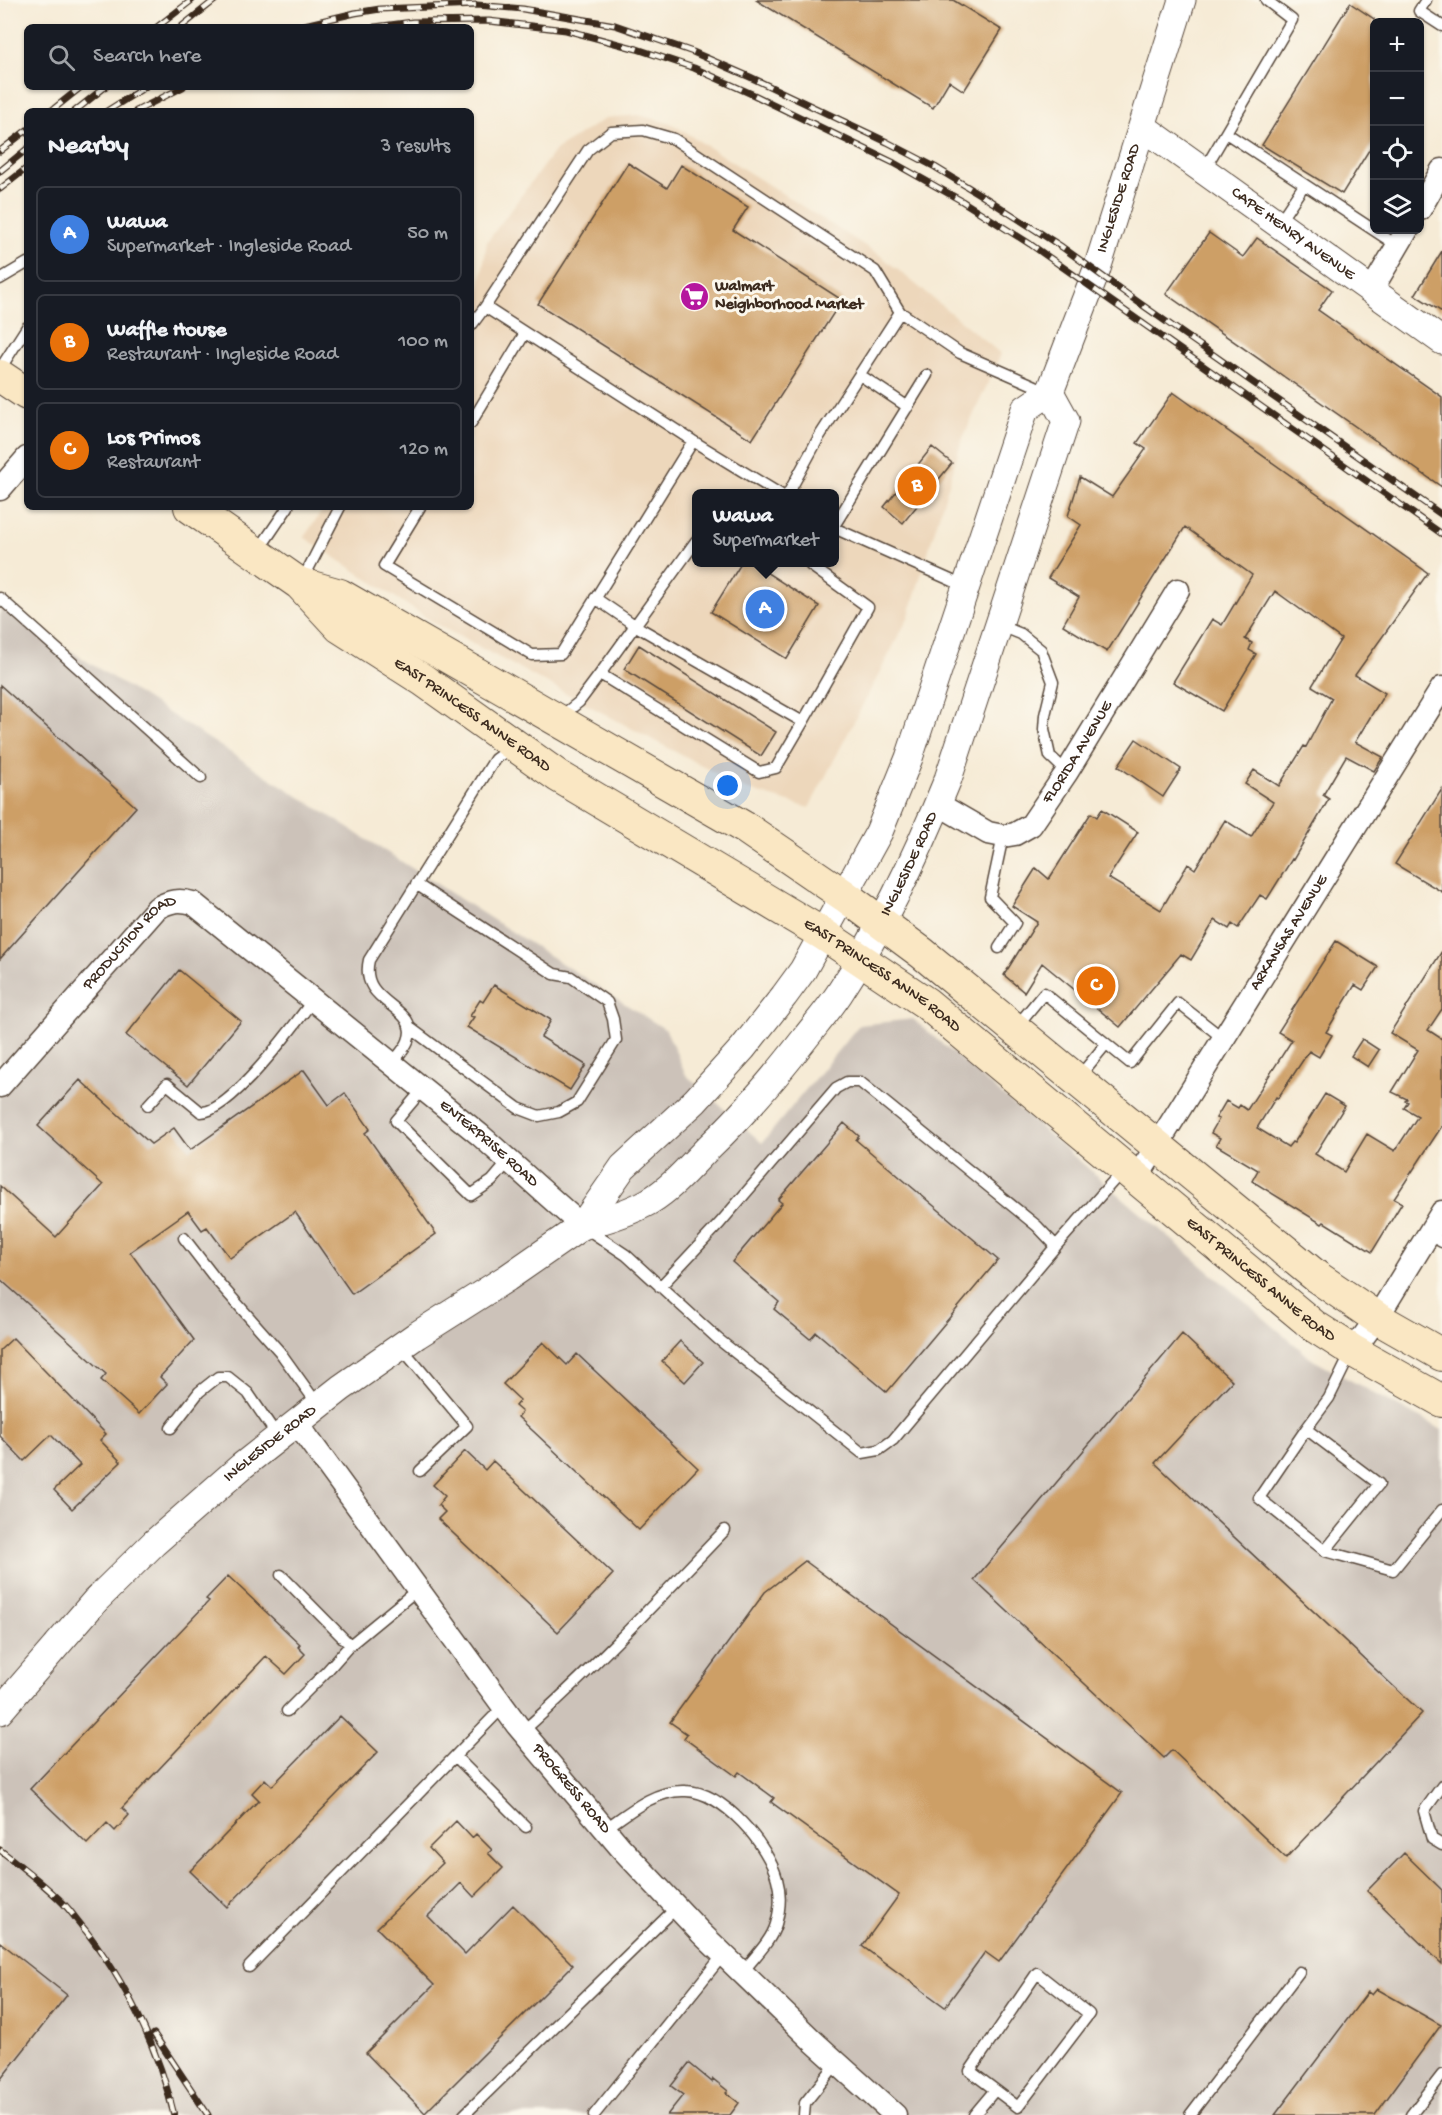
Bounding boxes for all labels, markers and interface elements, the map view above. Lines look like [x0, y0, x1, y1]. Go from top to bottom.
map controls [1370, 18, 1424, 234]
button: + [1370, 18, 1424, 72]
search box [24, 24, 474, 90]
icon: search [45, 41, 78, 74]
text: Search here [93, 44, 201, 70]
button: − [1370, 72, 1424, 126]
button: locate [1370, 126, 1424, 180]
text: Nearby [48, 132, 129, 163]
text: 3 results [381, 136, 450, 159]
street label: INGLESIDE ROAD [1093, 141, 1146, 255]
button: layers [1370, 180, 1424, 234]
street label: CAPE HENRY AVENUE [1227, 183, 1359, 285]
text: Wawa [107, 210, 167, 236]
text: A [64, 223, 75, 246]
text: 50 m [407, 223, 448, 246]
text: Supermarket · Ingleside Road [107, 236, 351, 259]
place label: Walmart Neighborhood Market [714, 278, 865, 315]
supermarket icon: Walmart Neighborhood Market [678, 280, 710, 312]
text: Waffle House [107, 318, 227, 344]
text: B [64, 331, 75, 354]
text: 100 m [398, 331, 448, 354]
text: Restaurant · Ingleside Road [107, 344, 338, 367]
text: Los Primos [107, 426, 200, 452]
text: C [64, 439, 75, 462]
text: 120 m [400, 439, 448, 462]
text: Restaurant [107, 452, 200, 475]
pin: B [898, 464, 936, 508]
popup [692, 489, 839, 567]
text: Wawa [713, 504, 773, 530]
text: Supermarket [713, 530, 818, 553]
pin: A [746, 586, 784, 632]
street label: EAST PRINCESS ANNE ROAD [390, 654, 555, 777]
street label: FLORIDA AVENUE [1038, 697, 1118, 808]
your location [713, 771, 742, 800]
street label: INGLESIDE ROAD [877, 808, 943, 920]
street label: ARKANSAS AVENUE [1246, 871, 1333, 994]
street label: PRODUCTION ROAD [79, 892, 179, 995]
street label: EAST PRINCESS ANNE ROAD [800, 915, 965, 1038]
pin: C [1076, 964, 1116, 1008]
street label: ENTERPRISE ROAD [435, 1096, 542, 1192]
street label: EAST PRINCESS ANNE ROAD [1182, 1214, 1339, 1347]
street label: INGLESIDE ROAD [220, 1401, 321, 1487]
street label: PROGRESS ROAD [527, 1740, 615, 1838]

